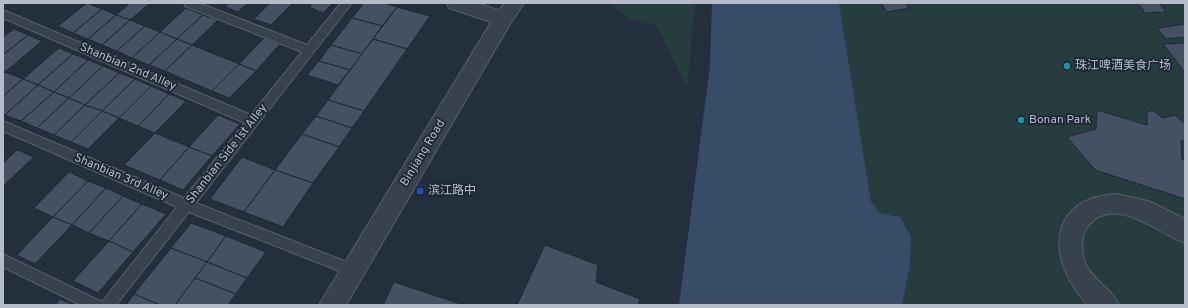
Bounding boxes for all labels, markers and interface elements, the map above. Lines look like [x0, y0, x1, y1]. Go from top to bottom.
street label: Shanbian 2nd Alley [77, 39, 179, 95]
place label: 珠江啤酒美食广场 [1075, 58, 1171, 74]
marker: 珠江啤酒美食广场 [1062, 61, 1072, 71]
street label: Shanbian Side 1st Alley [183, 101, 271, 207]
place label: Bonan Park [1029, 112, 1091, 128]
marker: Bonan Park [1016, 115, 1026, 125]
street label: Binjiang Road [397, 117, 449, 189]
street label: Shanbian 3rd Alley [71, 150, 171, 204]
place label: 滨江路中 [428, 183, 476, 199]
marker: 滨江路中 [415, 186, 425, 196]

